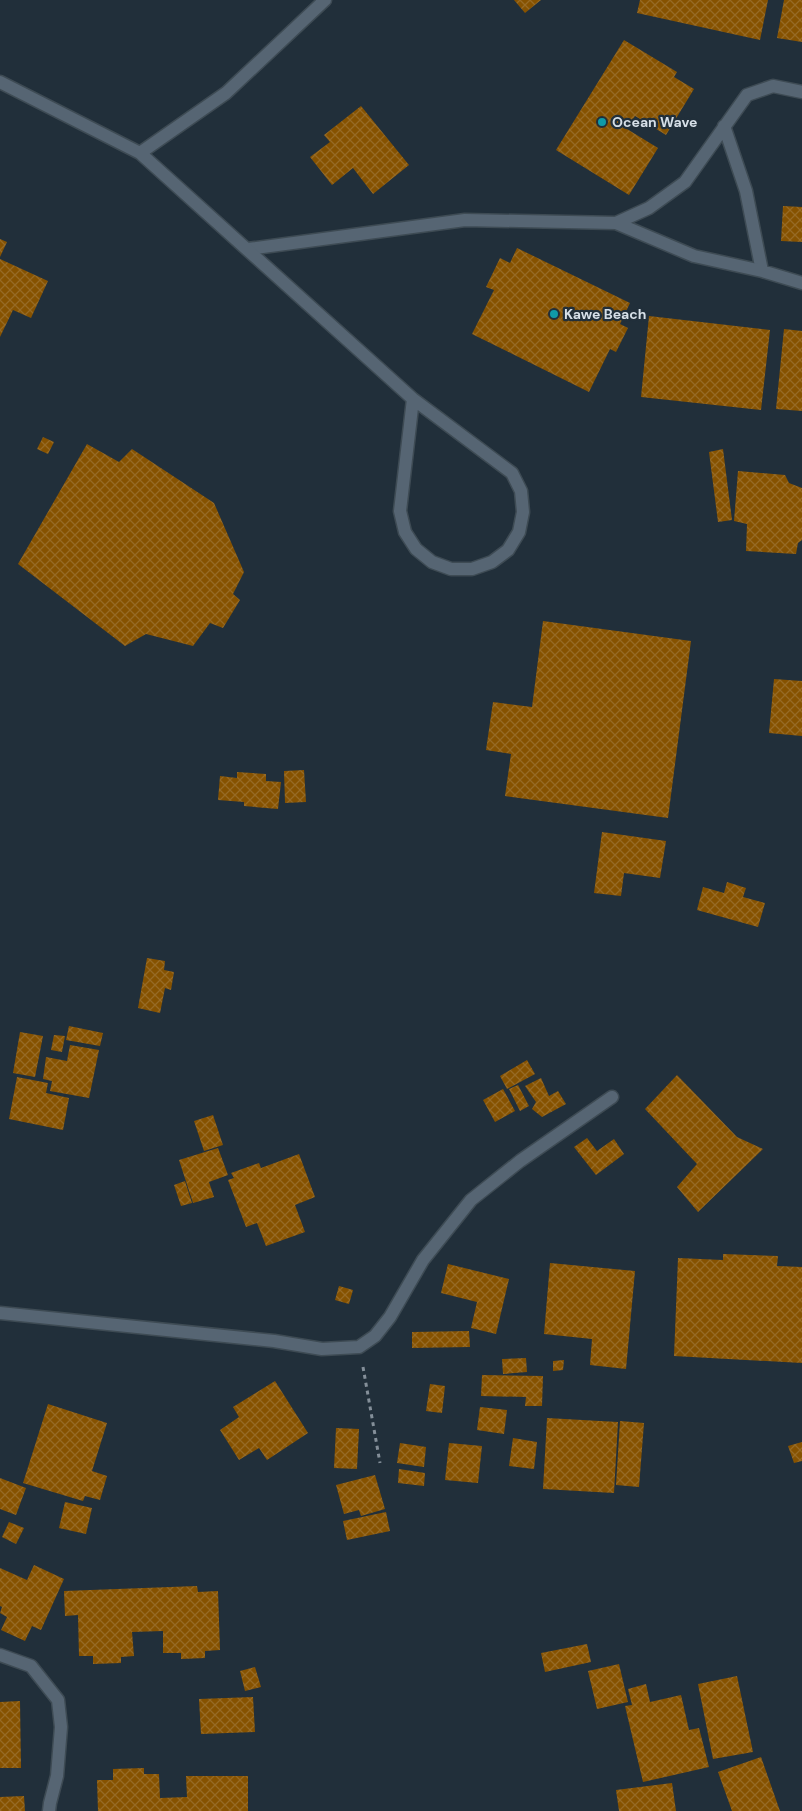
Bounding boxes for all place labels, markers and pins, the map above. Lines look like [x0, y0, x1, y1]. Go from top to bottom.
place label: Ocean Wave [612, 113, 697, 131]
marker: Ocean Wave [596, 116, 608, 128]
place label: Kawe Beach [564, 305, 646, 323]
marker: Kawe Beach [548, 308, 560, 320]

